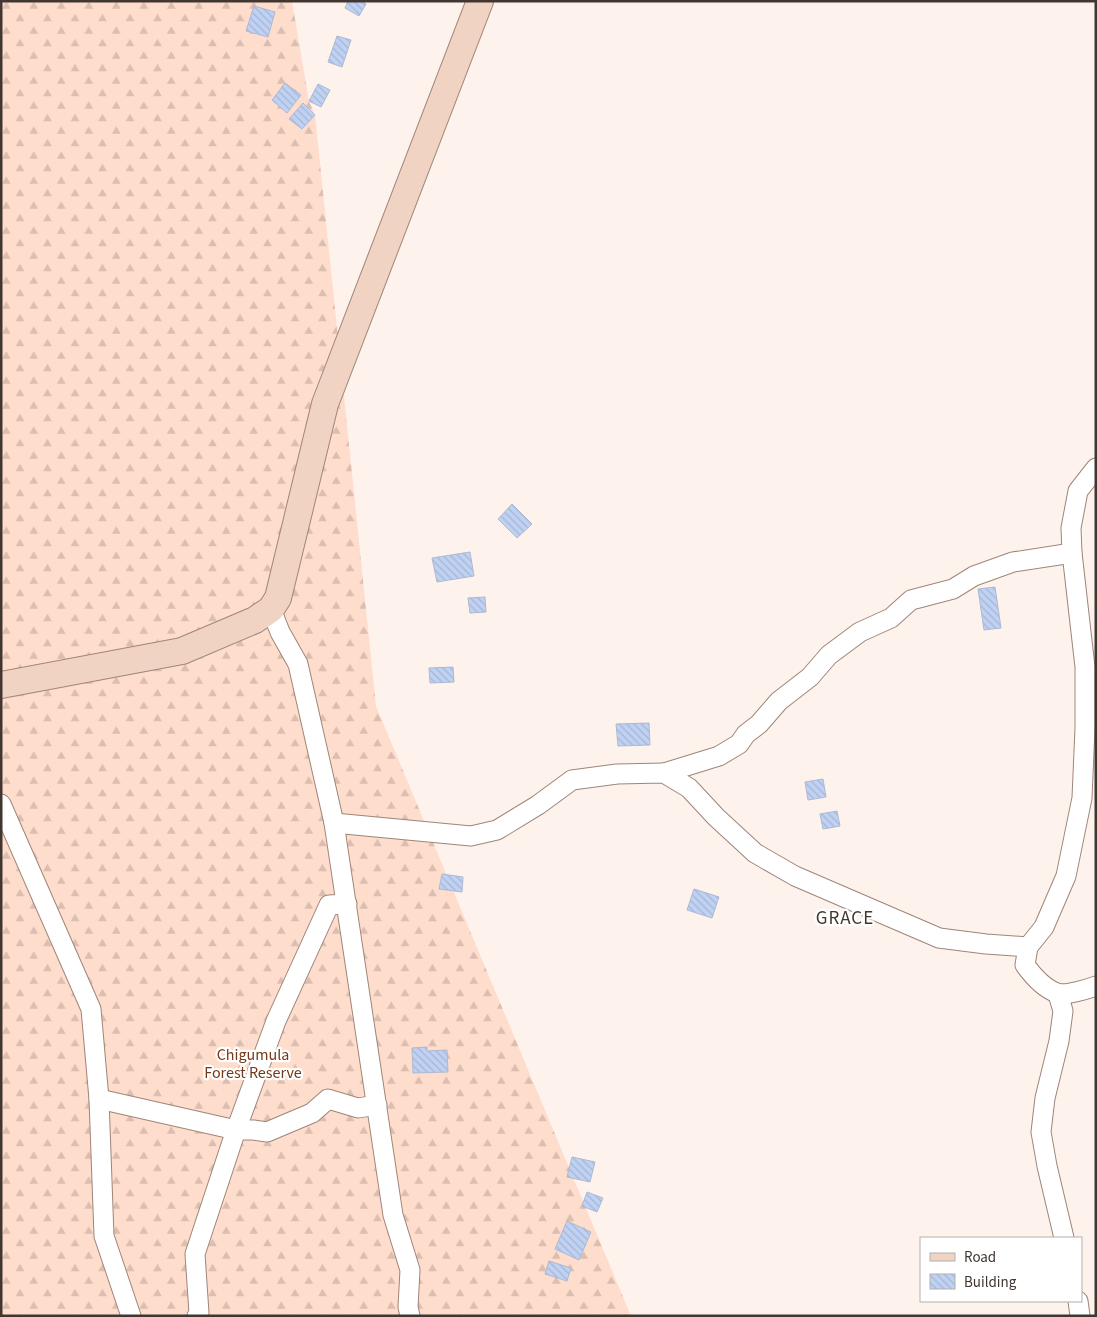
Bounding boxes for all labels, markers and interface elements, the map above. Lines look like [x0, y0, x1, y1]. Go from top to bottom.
district label: GRACE [816, 905, 874, 932]
park label: Chigumula Forest Reserve [204, 1044, 302, 1084]
legend [920, 1237, 1082, 1302]
text: Road [964, 1247, 996, 1268]
text: Building [964, 1272, 1017, 1293]

